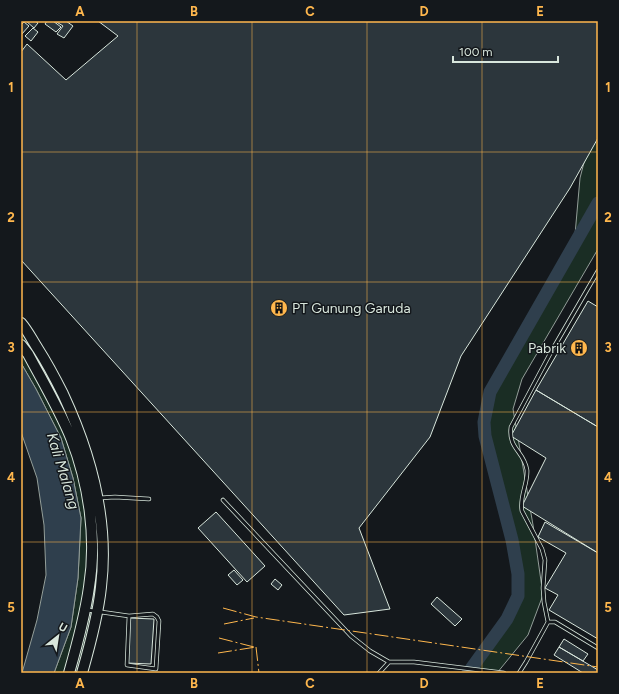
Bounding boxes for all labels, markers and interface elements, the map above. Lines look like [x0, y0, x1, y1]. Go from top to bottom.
text: A [75, 4, 85, 19]
text: B [190, 4, 198, 19]
text: C [305, 4, 315, 19]
text: D [419, 4, 429, 19]
text: E [536, 4, 544, 19]
scale bar [453, 38, 558, 64]
text: 100 m [459, 45, 493, 59]
text: 1 [8, 80, 14, 95]
text: 1 [605, 80, 611, 95]
text: 2 [7, 210, 15, 225]
text: 2 [604, 210, 612, 225]
building icon: PT Gunung Garuda [269, 298, 289, 318]
place label: PT Gunung Garuda [292, 300, 411, 317]
building icon: Pabrik [569, 338, 589, 358]
text: 3 [7, 340, 15, 355]
place label: Pabrik [528, 340, 566, 357]
text: 3 [604, 340, 612, 355]
water label: Kali Malang [43, 431, 83, 512]
text: 4 [7, 470, 15, 485]
text: 4 [604, 470, 612, 485]
text: 5 [7, 600, 15, 615]
text: 5 [604, 600, 612, 615]
north arrow [38, 616, 78, 656]
text: U [56, 620, 70, 635]
text: A [75, 676, 85, 691]
text: B [190, 676, 198, 691]
text: C [305, 676, 315, 691]
text: D [419, 676, 429, 691]
text: E [536, 676, 544, 691]

